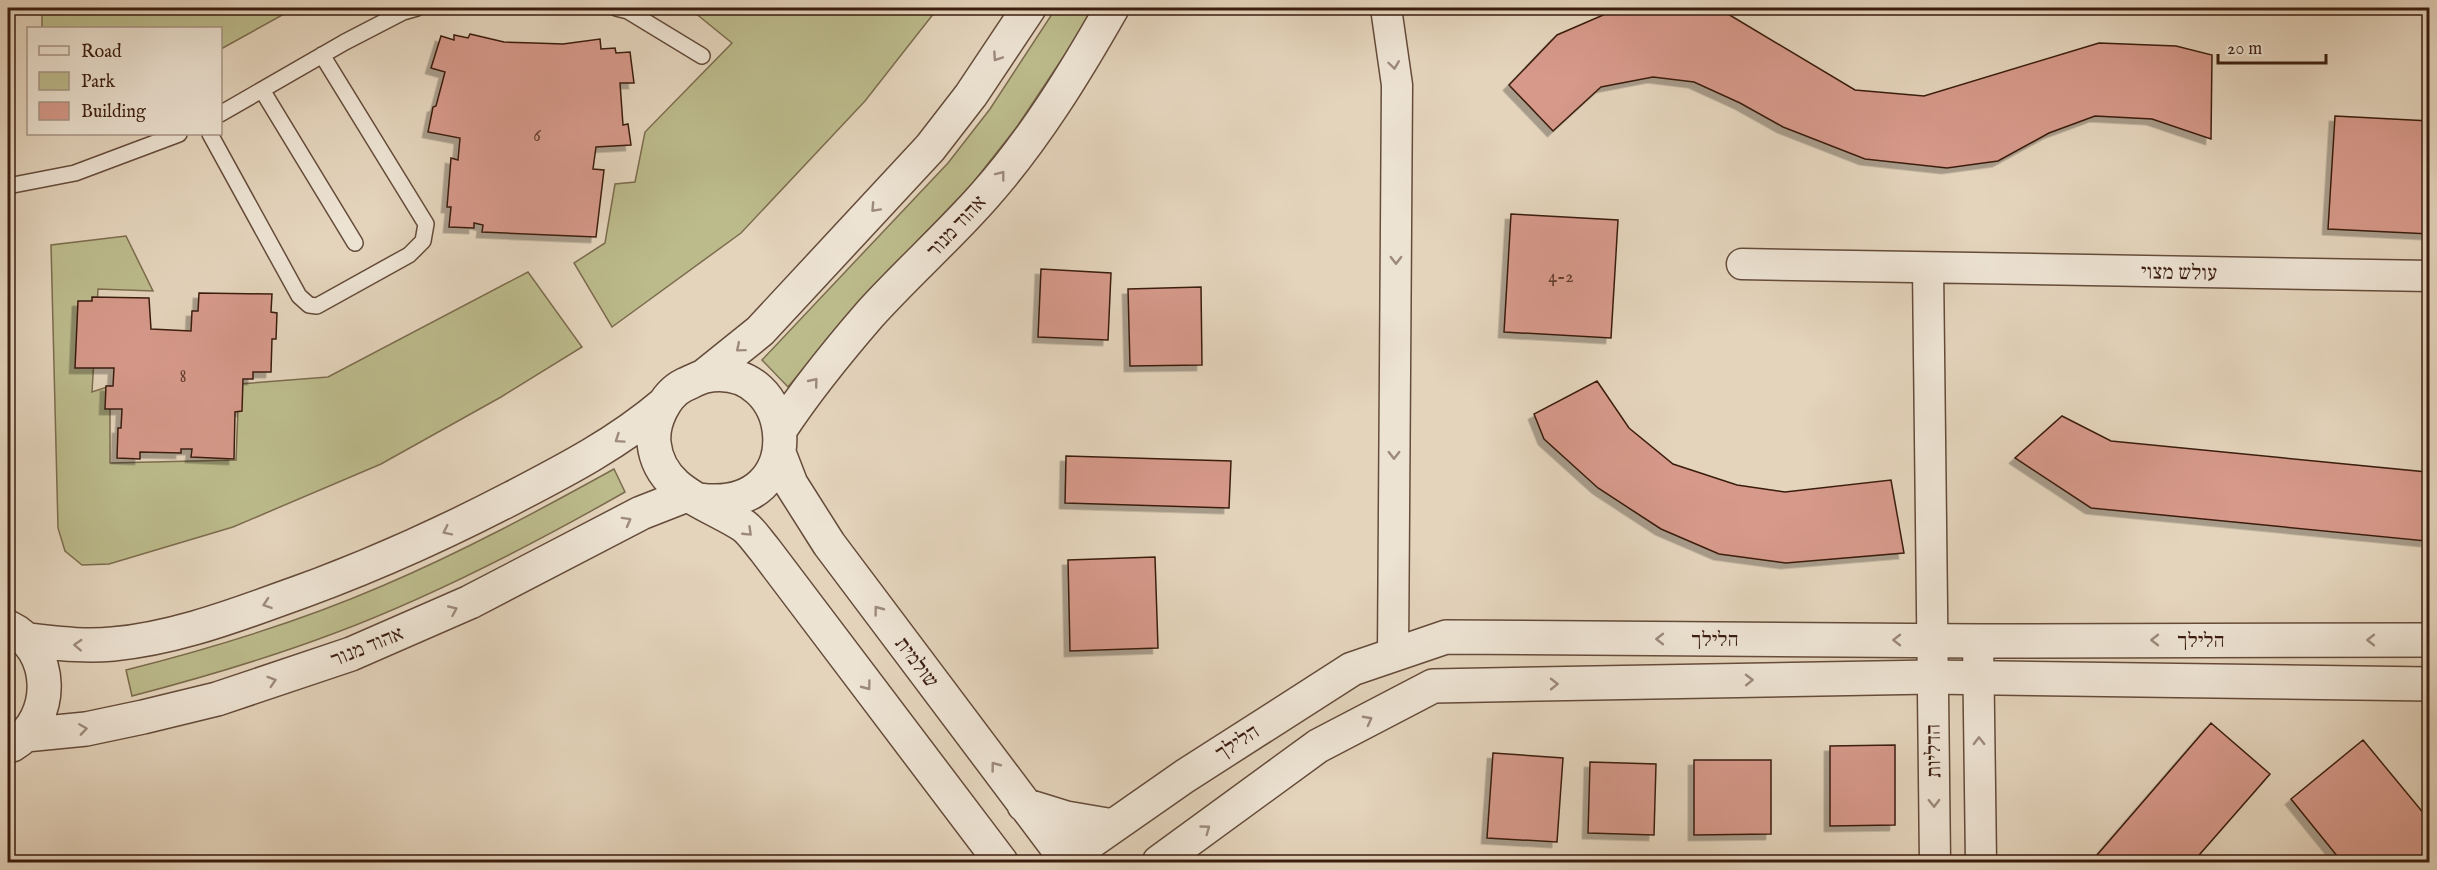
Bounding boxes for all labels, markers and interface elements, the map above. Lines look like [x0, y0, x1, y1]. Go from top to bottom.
legend [27, 27, 222, 135]
scale bar [2218, 27, 2326, 65]
text: 20 m [2227, 38, 2262, 61]
text: Road [81, 41, 122, 64]
one-way arrow [993, 50, 1004, 61]
one-way arrow [1387, 61, 1399, 70]
text: Park [81, 71, 116, 94]
text: Building [81, 101, 146, 124]
house number: 6 [533, 125, 541, 148]
one-way arrow [993, 171, 1004, 182]
street label: אהוד מנור [921, 190, 993, 264]
one-way arrow [871, 201, 882, 211]
one-way arrow [1390, 256, 1402, 265]
street label: עולש מצוי [2141, 259, 2217, 288]
house number: 4-2 [1548, 266, 1574, 289]
one-way arrow [736, 341, 747, 352]
house number: 8 [179, 366, 187, 389]
one-way arrow [807, 378, 818, 389]
one-way arrow [615, 432, 626, 443]
one-way arrow [1388, 451, 1401, 460]
one-way arrow [620, 517, 631, 528]
one-way arrow [443, 523, 454, 535]
one-way arrow [742, 525, 752, 536]
one-way arrow [262, 597, 273, 610]
one-way arrow [447, 605, 458, 617]
one-way arrow [875, 605, 886, 616]
street label: אהוד מנור [327, 621, 408, 674]
street label: הלילך [1691, 627, 1739, 654]
street label: הלילך [2177, 628, 2225, 655]
street label: שולמית [888, 632, 944, 694]
one-way arrow [1656, 632, 1665, 645]
one-way arrow [1893, 634, 1902, 646]
one-way arrow [2151, 634, 2160, 646]
one-way arrow [2367, 634, 2376, 646]
one-way arrow [73, 638, 82, 651]
one-way arrow [1745, 674, 1754, 686]
one-way arrow [266, 676, 277, 688]
one-way arrow [1550, 678, 1559, 690]
one-way arrow [860, 679, 871, 690]
one-way arrow [1361, 716, 1372, 727]
street label: הלילך [1211, 719, 1265, 767]
one-way arrow [78, 723, 88, 735]
street label: הדליות [1921, 724, 1948, 778]
one-way arrow [1973, 737, 1986, 746]
one-way arrow [991, 761, 1002, 772]
one-way arrow [1928, 799, 1940, 808]
one-way arrow [1200, 825, 1211, 836]

